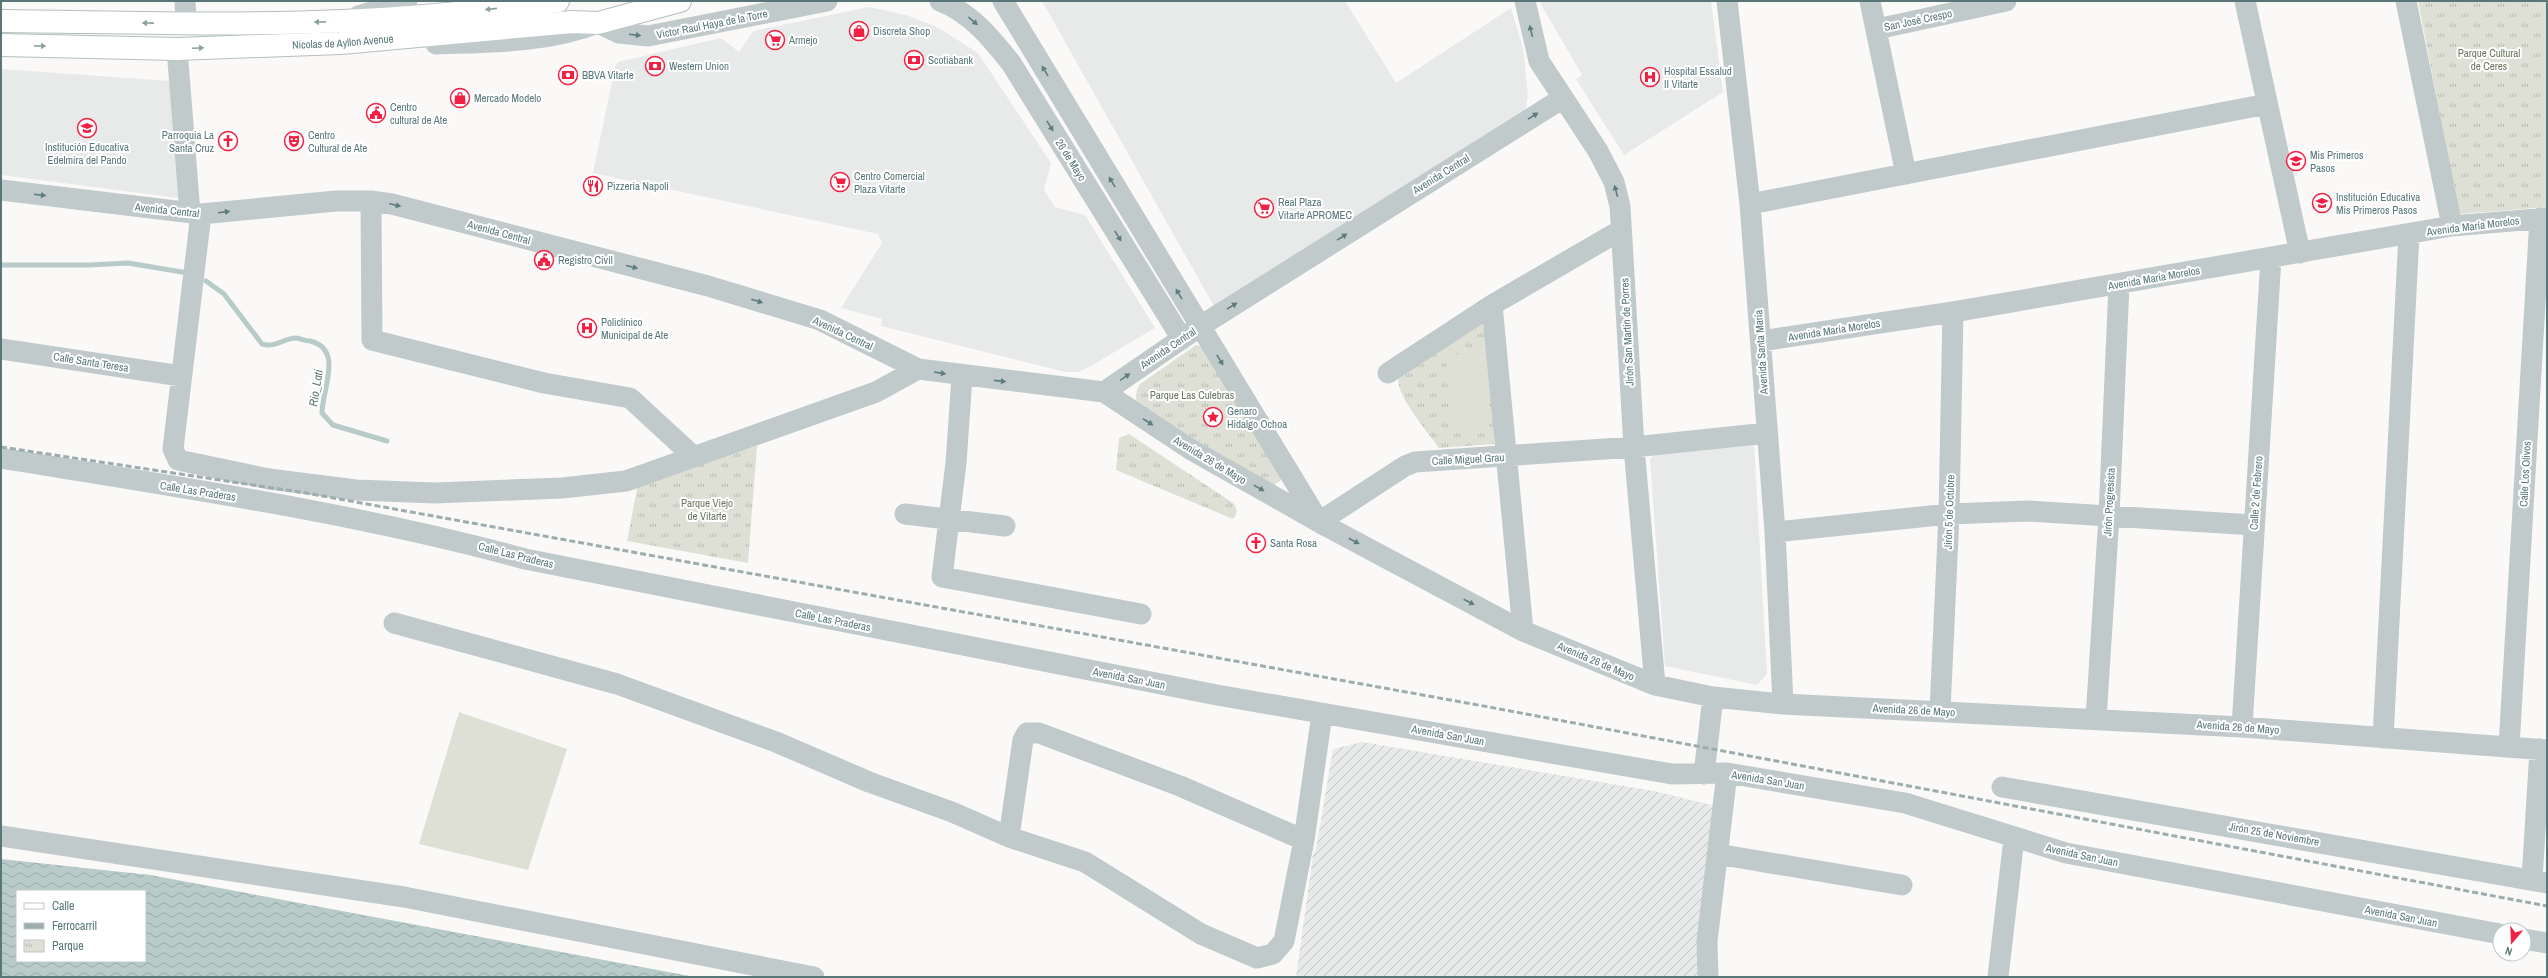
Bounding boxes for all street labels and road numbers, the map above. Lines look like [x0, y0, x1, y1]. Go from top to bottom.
street label: Victor Raul Haya de la Torre [655, 6, 769, 42]
street label: San José Crespo [1883, 6, 1953, 34]
street label: Nicolas de Ayllon Avenue [292, 31, 394, 52]
street label: 26 de Mayo [1053, 136, 1089, 184]
street label: Avenida Central [1409, 151, 1472, 198]
street label: Avenida Central [133, 200, 200, 220]
street label: Avenida María Morelos [2425, 213, 2521, 239]
street label: Avenida Central [465, 217, 532, 247]
street label: Avenida María Morelos [2106, 263, 2202, 293]
street label: Jirón San Martín de Porres [1617, 277, 1637, 386]
street label: Avenida Santa María [1751, 309, 1771, 396]
street label: Avenida Central [810, 313, 875, 353]
street label: Avenida María Morelos [1786, 316, 1882, 344]
street label: Avenida Central [1137, 324, 1199, 372]
street label: Calle Santa Teresa [52, 349, 130, 375]
street label: Avenida 26 de Mayo [1170, 432, 1249, 487]
street label: Calle Los Olivos [2516, 440, 2534, 507]
street label: Calle Miguel Grau [1431, 450, 1505, 468]
street label: Calle 2 de Febrero [2246, 455, 2266, 531]
street label: Jirón Progresista [2100, 467, 2118, 537]
street label: Jirón 5 de Octubre [1941, 474, 1957, 550]
street label: Calle Las Praderas [159, 478, 237, 504]
street label: Calle Las Praderas [477, 539, 555, 571]
street label: Calle Las Praderas [794, 606, 872, 634]
street label: Avenida 26 de Mayo [1554, 638, 1637, 684]
street label: Avenida San Juan [1091, 664, 1166, 692]
street label: Avenida 26 de Mayo [1871, 701, 1956, 719]
street label: Avenida 26 de Mayo [2195, 717, 2280, 737]
street label: Avenida San Juan [1410, 722, 1485, 748]
street label: Avenida San Juan [1730, 767, 1805, 793]
street label: Jirón 25 de Noviembre [2228, 819, 2320, 849]
street label: Avenida San Juan [2044, 840, 2119, 869]
street label: Avenida San Juan [2363, 902, 2438, 930]

